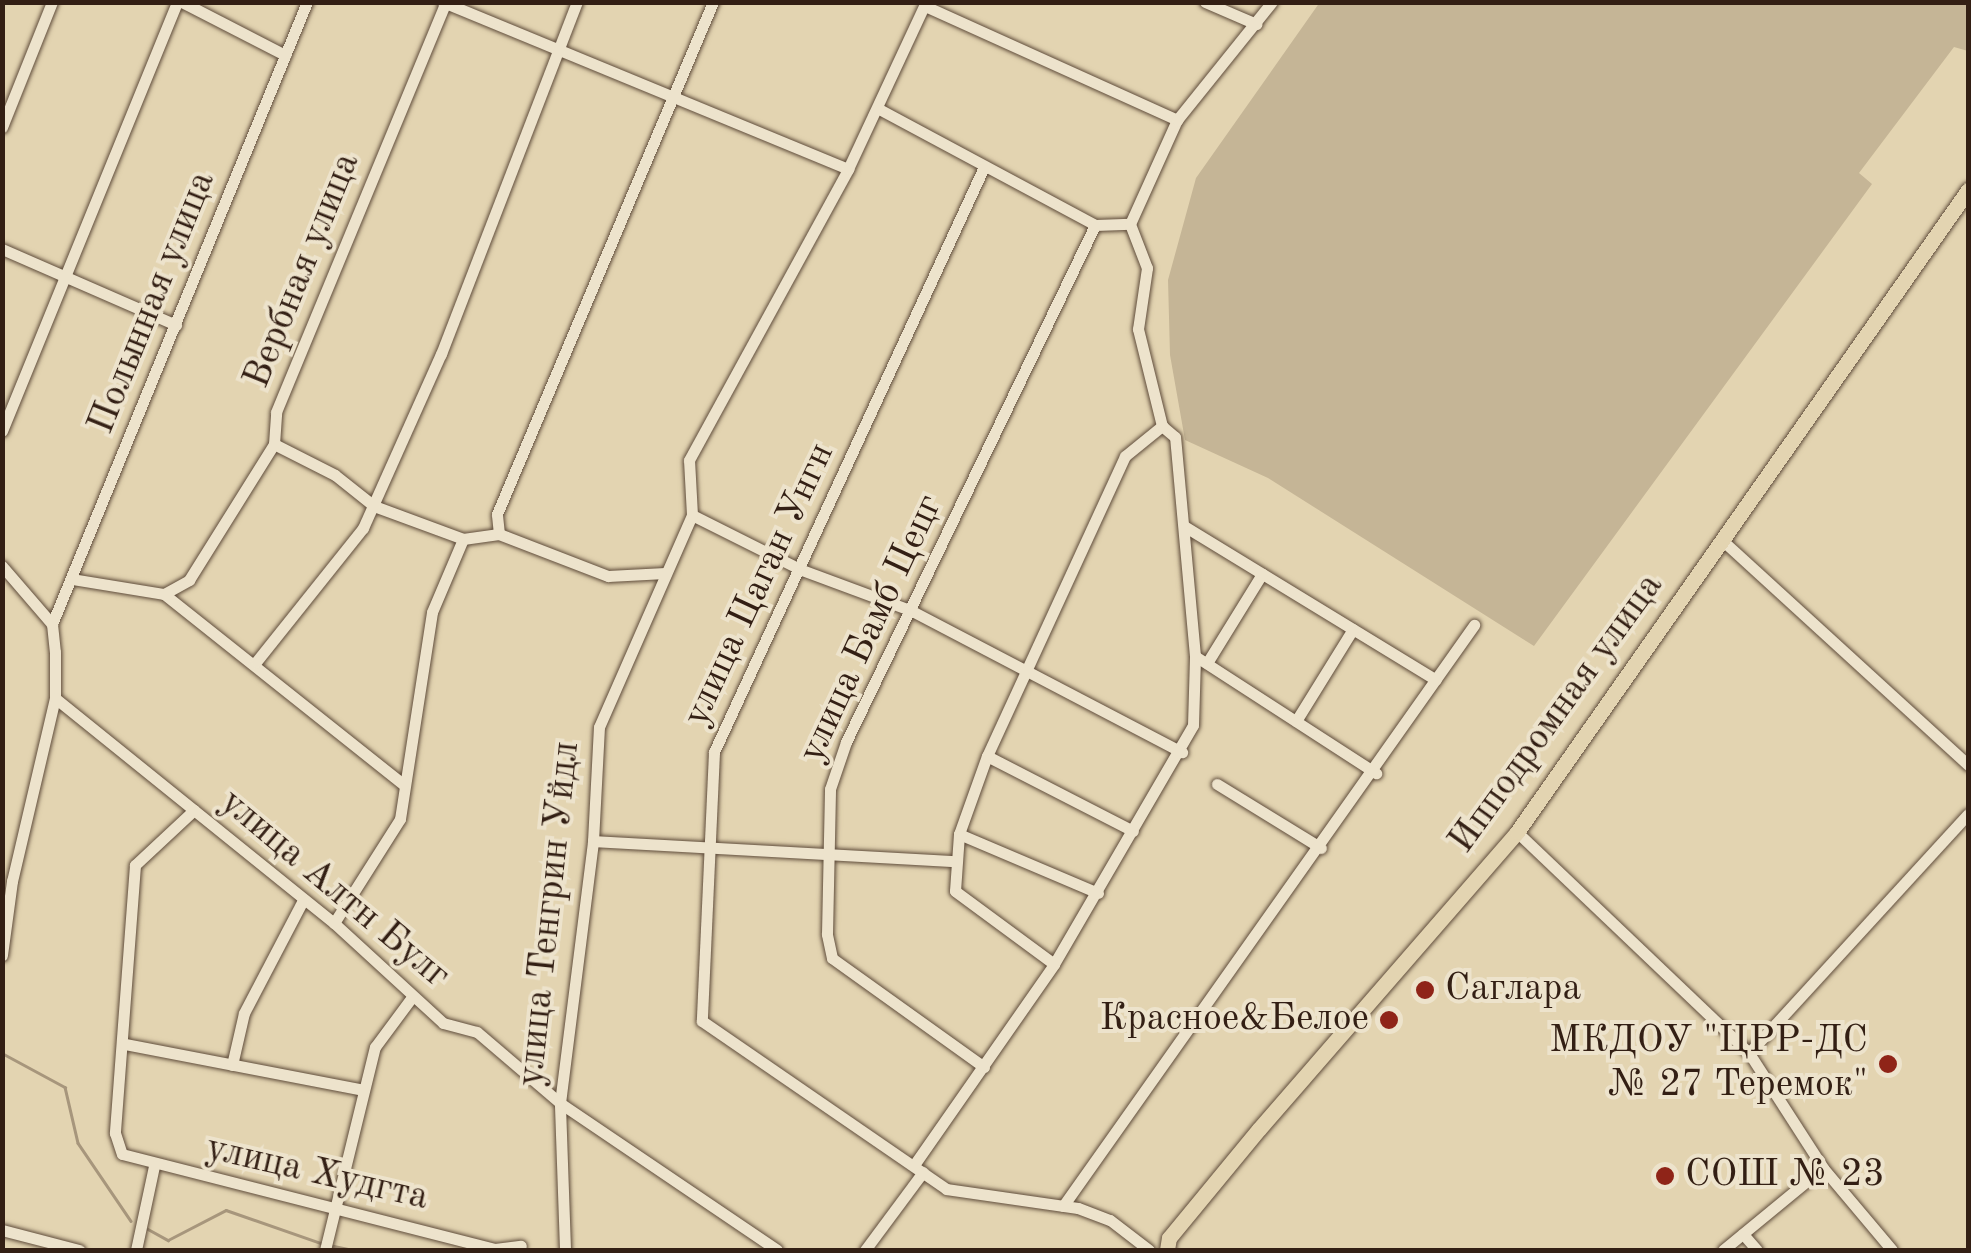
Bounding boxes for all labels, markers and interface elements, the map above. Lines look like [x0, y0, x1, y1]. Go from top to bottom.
street label: Вербная улица [235, 147, 371, 395]
street label: Полынная улица [80, 165, 226, 441]
street label: улица Цаган Унгн [675, 436, 845, 734]
street label: улица Бамб Цецг [790, 488, 954, 770]
street label: Ипподромная улица [1440, 565, 1674, 863]
street label: улица Тенгрин Уйдл [509, 739, 591, 1089]
street label: улица Алтн Булг [210, 781, 458, 999]
place label: Саглара [1445, 967, 1581, 1013]
marker: Саглара [1414, 979, 1436, 1001]
place label: Красное&Белое [1099, 997, 1369, 1043]
marker: Красное&Белое [1378, 1009, 1400, 1031]
place label: МКДОУ "ЦРР-ДС № 27 Теремок" [1549, 1019, 1868, 1108]
marker: МКДОУ "ЦРР-ДС № 27 Теремок" [1877, 1053, 1899, 1075]
street label: улица Худгта [201, 1126, 433, 1222]
place label: СОШ № 23 [1685, 1153, 1885, 1199]
marker: СОШ № 23 [1654, 1165, 1676, 1187]

